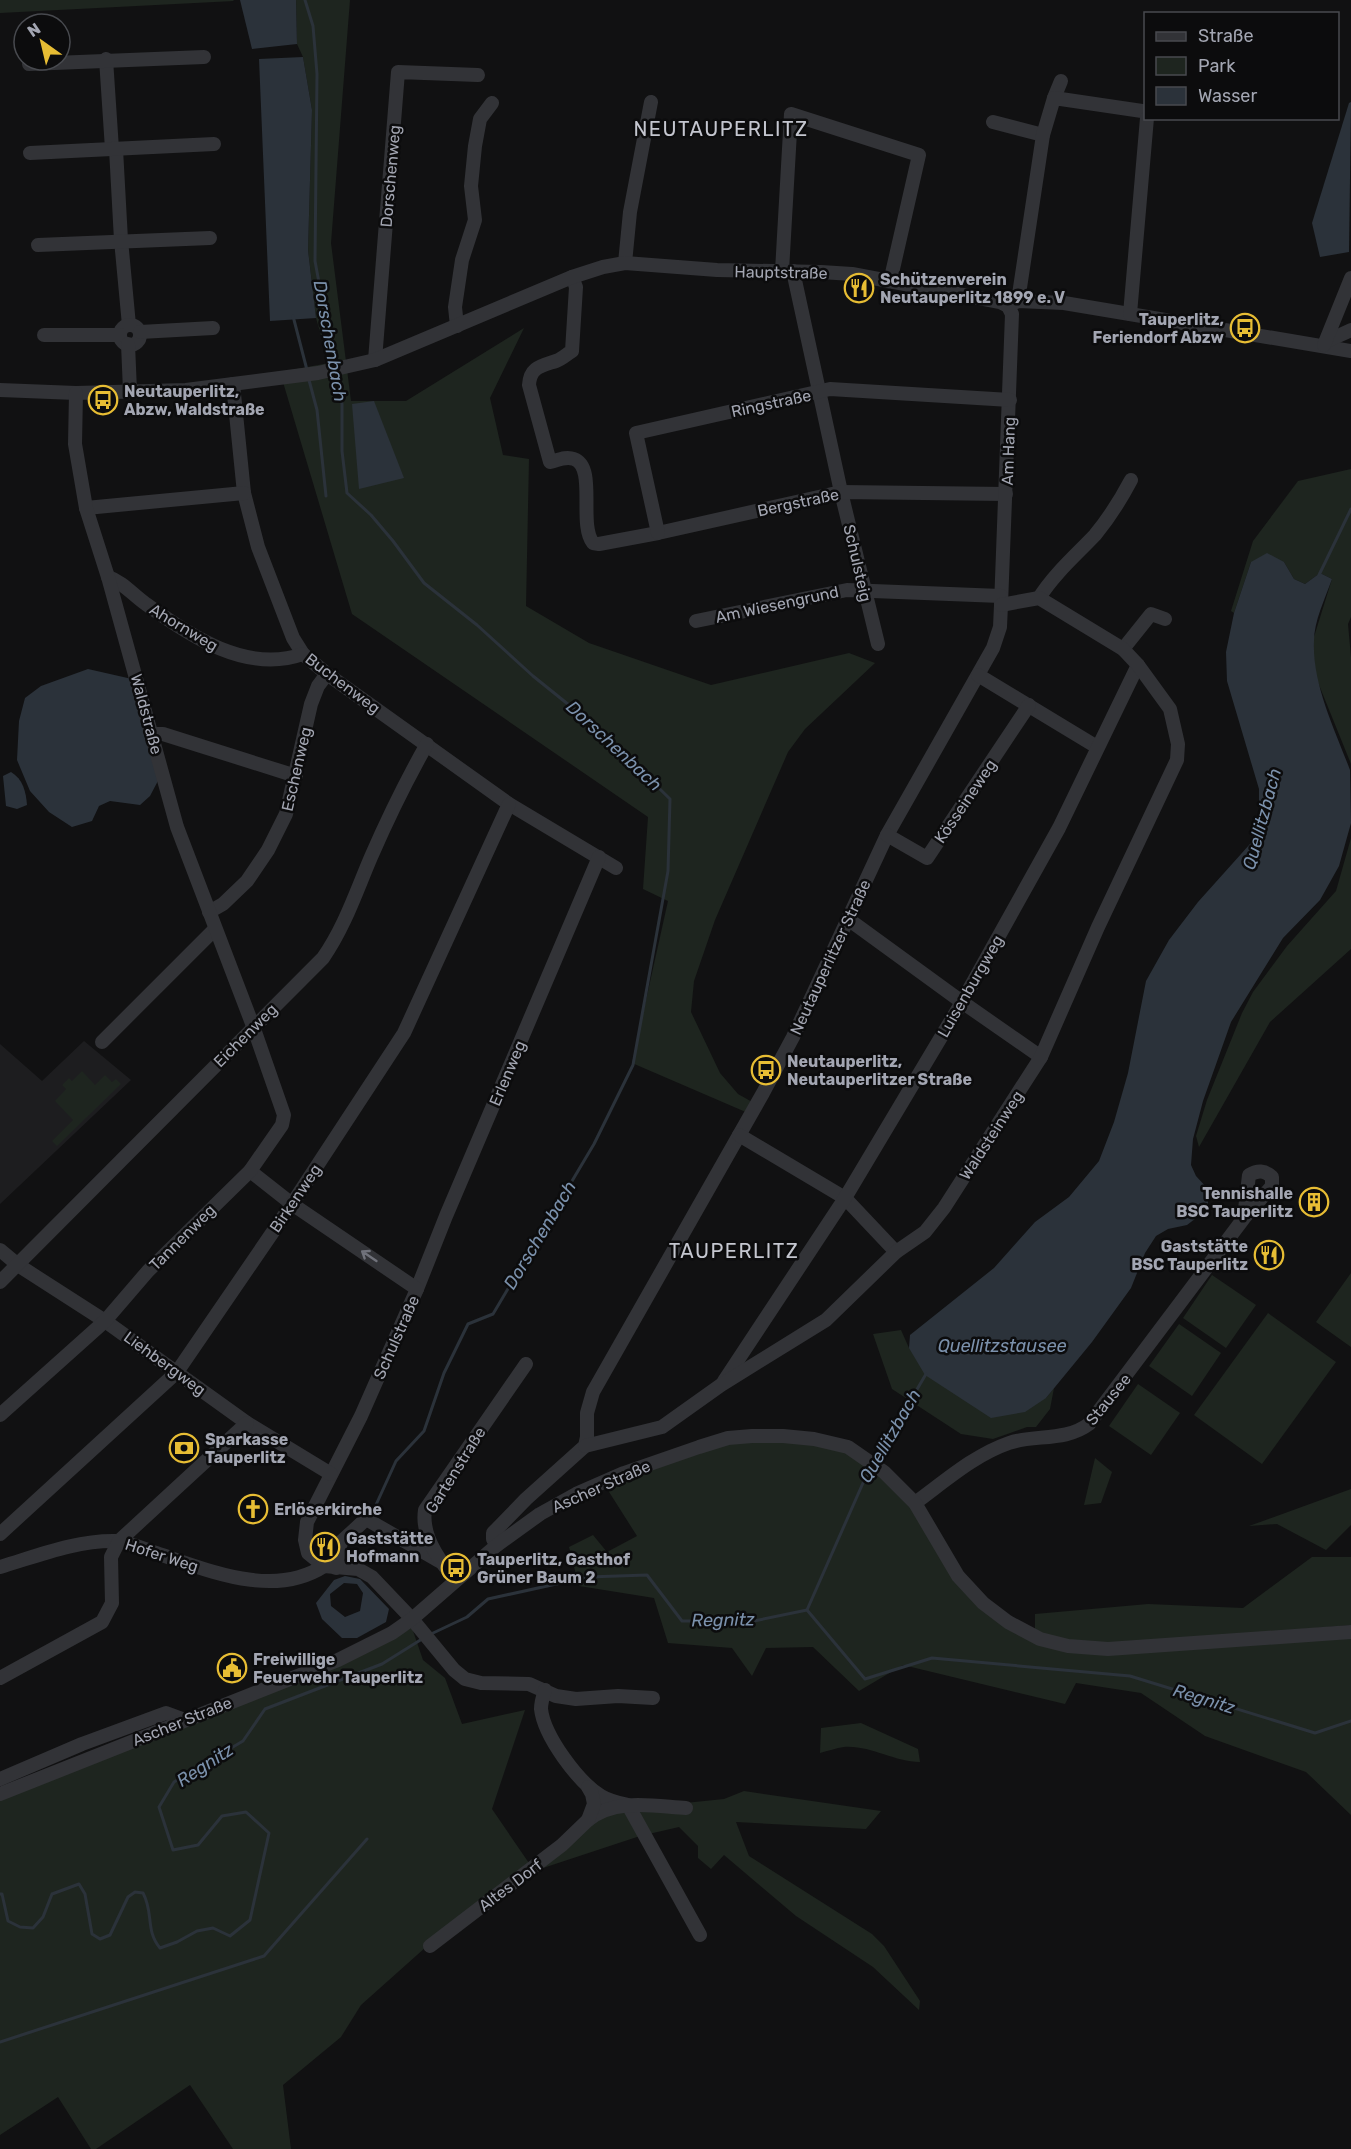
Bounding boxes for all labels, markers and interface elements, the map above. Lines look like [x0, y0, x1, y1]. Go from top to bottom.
north arrow [12, 12, 72, 72]
legend [1144, 12, 1339, 120]
text: N [24, 19, 44, 41]
text: Straße [1198, 25, 1254, 47]
text: Park [1198, 55, 1236, 77]
text: Wasser [1198, 85, 1257, 107]
district label: NEUTAUPERLITZ [633, 117, 809, 141]
street label: Dorschenweg [377, 124, 404, 228]
street label: Hauptstraße [734, 262, 828, 283]
place label: Schützenverein Neutauperlitz 1899 e. V [880, 270, 1065, 307]
restaurant icon: Schützenverein Neutauperlitz 1899 e. V [843, 272, 875, 304]
water label: Dorschenbach [309, 279, 351, 403]
place label: Tauperlitz, Feriendorf Abzw [1092, 310, 1225, 347]
bus stop icon: Tauperlitz, Feriendorf Abzw [1229, 312, 1261, 344]
place label: Neutauperlitz, Abzw, Waldstraße [124, 382, 265, 419]
bus stop icon: Neutauperlitz, Abzw, Waldstraße [87, 384, 119, 416]
street label: Ringstraße [729, 386, 813, 421]
street label: Am Hang [998, 417, 1019, 486]
street label: Bergstraße [756, 485, 841, 520]
street label: Schulsteig [839, 523, 876, 604]
street label: Am Wiesengrund [714, 582, 840, 627]
street label: Ahornweg [146, 600, 221, 655]
street label: Buchenweg [302, 649, 384, 718]
street label: Waldstraße [127, 672, 166, 756]
water label: Dorschenbach [562, 696, 666, 796]
street label: Eschenweg [278, 725, 315, 813]
street label: Kösseineweg [930, 756, 1000, 847]
water label: Quellitzbach [1238, 766, 1286, 872]
street label: Neutauperlitzer Straße [786, 877, 875, 1038]
street label: Luisenburgweg [934, 932, 1007, 1041]
street label: Eichenweg [210, 1000, 281, 1071]
street label: Erlenweg [485, 1038, 530, 1109]
place label: Neutauperlitz, Neutauperlitzer Straße [787, 1052, 972, 1089]
bus stop icon: Neutauperlitz, Neutauperlitzer Straße [750, 1054, 782, 1086]
street label: Waldsteinweg [955, 1087, 1027, 1183]
street label: Birkenweg [266, 1161, 325, 1236]
water label: Dorschenbach [499, 1177, 581, 1293]
place label: Tennishalle BSC Tauperlitz [1176, 1184, 1293, 1221]
building icon: Tennishalle BSC Tauperlitz [1298, 1186, 1330, 1218]
street label: Tannenweg [145, 1200, 219, 1274]
place label: Gaststätte BSC Tauperlitz [1131, 1237, 1248, 1274]
district label: TAUPERLITZ [669, 1239, 799, 1263]
restaurant icon: Gaststätte BSC Tauperlitz [1253, 1239, 1285, 1271]
one-way arrow [361, 1250, 378, 1262]
street label: Schulstraße [370, 1292, 423, 1382]
street label: Liehbergweg [120, 1327, 209, 1399]
water label: Quellitzstausee [938, 1335, 1066, 1357]
street label: Stausee [1082, 1370, 1135, 1429]
water label: Quellitzbach [854, 1385, 926, 1487]
street label: Gartenstraße [421, 1424, 490, 1517]
place label: Sparkasse Tauperlitz [205, 1430, 288, 1467]
bank icon: Sparkasse Tauperlitz [168, 1432, 200, 1464]
street label: Ascher Straße [549, 1456, 653, 1517]
church icon: Erlöserkirche [237, 1493, 269, 1525]
place label: Erlöserkirche [274, 1500, 382, 1519]
place label: Gaststätte Hofmann [346, 1529, 433, 1566]
restaurant icon: Gaststätte Hofmann [309, 1531, 341, 1563]
street label: Hofer Weg [123, 1535, 201, 1576]
place label: Tauperlitz, Gasthof Grüner Baum 2 [477, 1550, 631, 1587]
bus stop icon: Tauperlitz, Gasthof Grüner Baum 2 [440, 1552, 472, 1584]
water label: Regnitz [691, 1608, 755, 1632]
place label: Freiwillige Feuerwehr Tauperlitz [253, 1650, 423, 1687]
public building icon: Freiwillige Feuerwehr Tauperlitz [216, 1652, 248, 1684]
water label: Regnitz [1170, 1679, 1238, 1719]
street label: Ascher Straße [130, 1693, 235, 1750]
water label: Regnitz [172, 1738, 238, 1792]
street label: Altes Dorf [475, 1855, 546, 1915]

